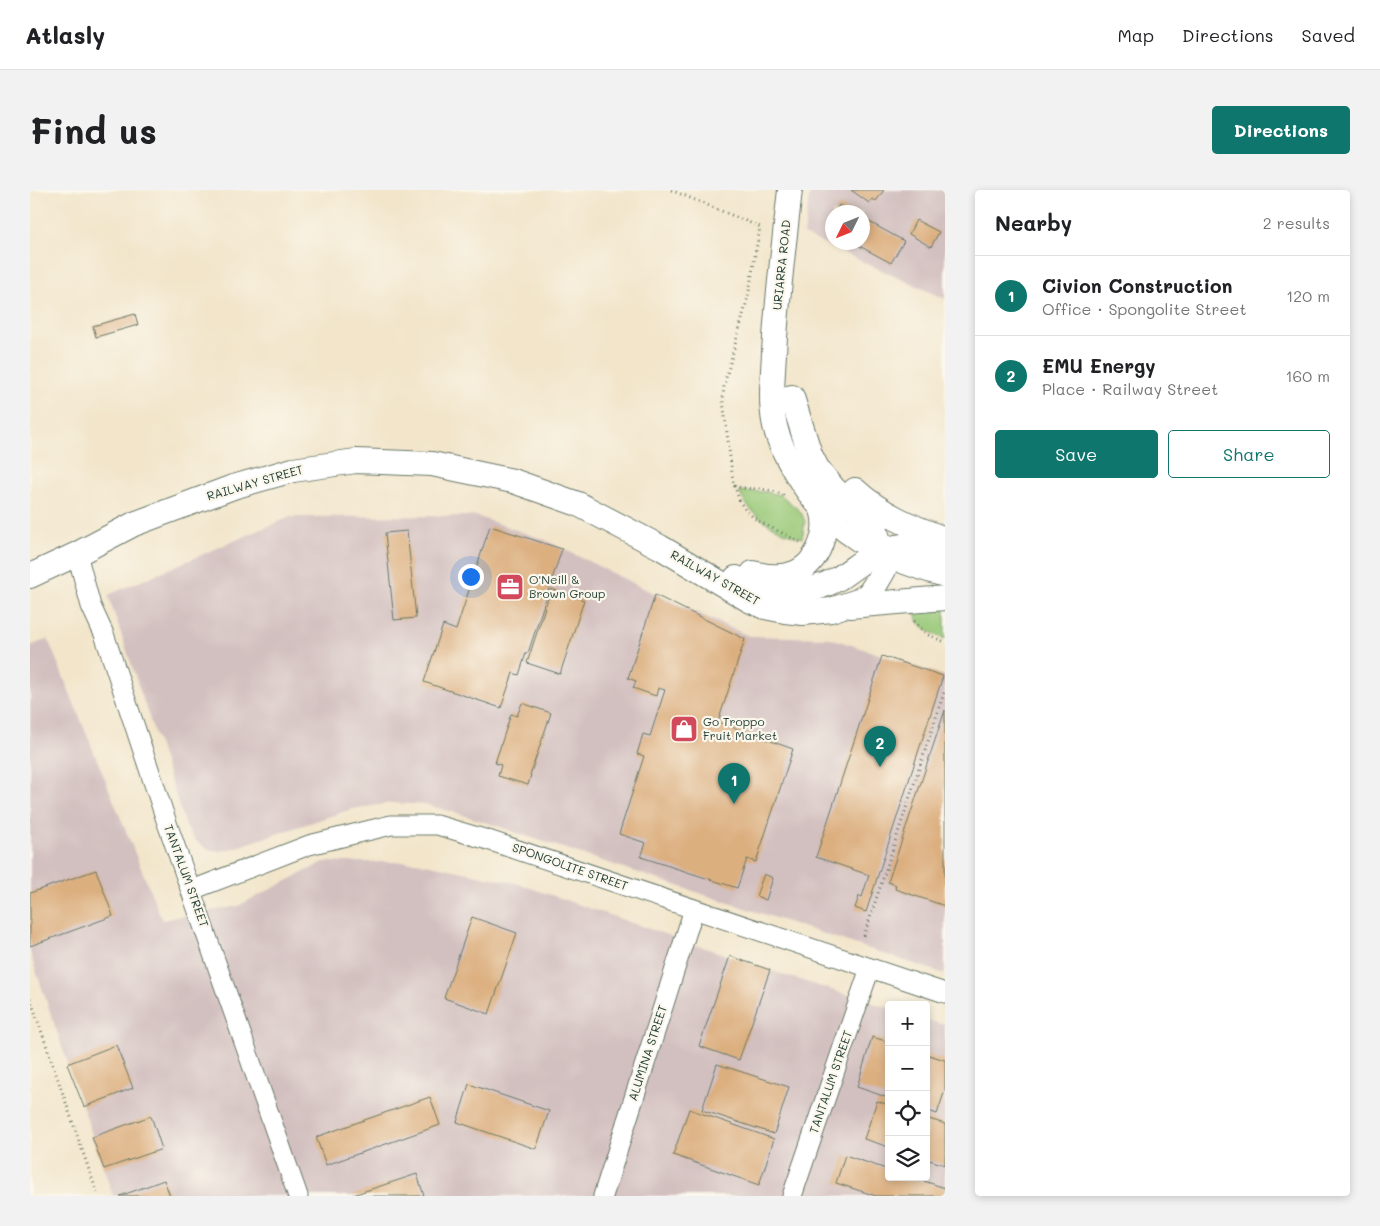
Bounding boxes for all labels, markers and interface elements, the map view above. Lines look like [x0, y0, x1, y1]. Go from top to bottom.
text: Atlasly [25, 19, 105, 50]
text: Map [1117, 23, 1154, 47]
text: Directions [1182, 23, 1274, 47]
text: Saved [1302, 23, 1355, 47]
button: Directions [1212, 106, 1350, 154]
text: Find us [30, 107, 157, 153]
north arrow [825, 205, 870, 250]
text: Nearby [995, 209, 1072, 236]
text: 2 results [1263, 212, 1330, 233]
street label: URIARRA ROAD [768, 219, 794, 311]
text: Civion Construction [1042, 273, 1233, 298]
text: 1 [1007, 285, 1015, 306]
text: 120 m [1286, 285, 1330, 306]
text: Office · Spongolite Street [1042, 298, 1246, 319]
text: EMU Energy [1042, 353, 1156, 378]
text: 2 [1007, 365, 1015, 386]
text: 160 m [1285, 365, 1330, 386]
text: Place · Railway Street [1042, 378, 1218, 399]
button: Save [995, 430, 1158, 478]
button: Share [1168, 430, 1330, 478]
street label: RAILWAY STREET [205, 461, 305, 503]
street label: RAILWAY STREET [668, 546, 763, 608]
your location [458, 564, 484, 590]
place label: O'Neill & Brown Group [529, 571, 605, 601]
office icon: O'Neill & Brown Group [495, 572, 525, 602]
place label: Go Troppo Fruit Market [703, 713, 777, 743]
shop icon: Go Troppo Fruit Market [669, 714, 699, 744]
pin: 2 [864, 726, 896, 767]
pin: 1 [718, 763, 750, 804]
street label: TANTALUM STREET [161, 822, 213, 929]
street label: SPONGOLITE STREET [510, 839, 631, 893]
map controls [885, 1001, 930, 1181]
button: + [885, 1001, 930, 1046]
street label: ALUMINA STREET [624, 1002, 670, 1103]
street label: TANTALUM STREET [805, 1028, 855, 1135]
button: − [885, 1046, 930, 1091]
button: locate [885, 1091, 930, 1136]
button: layers [885, 1136, 930, 1181]

